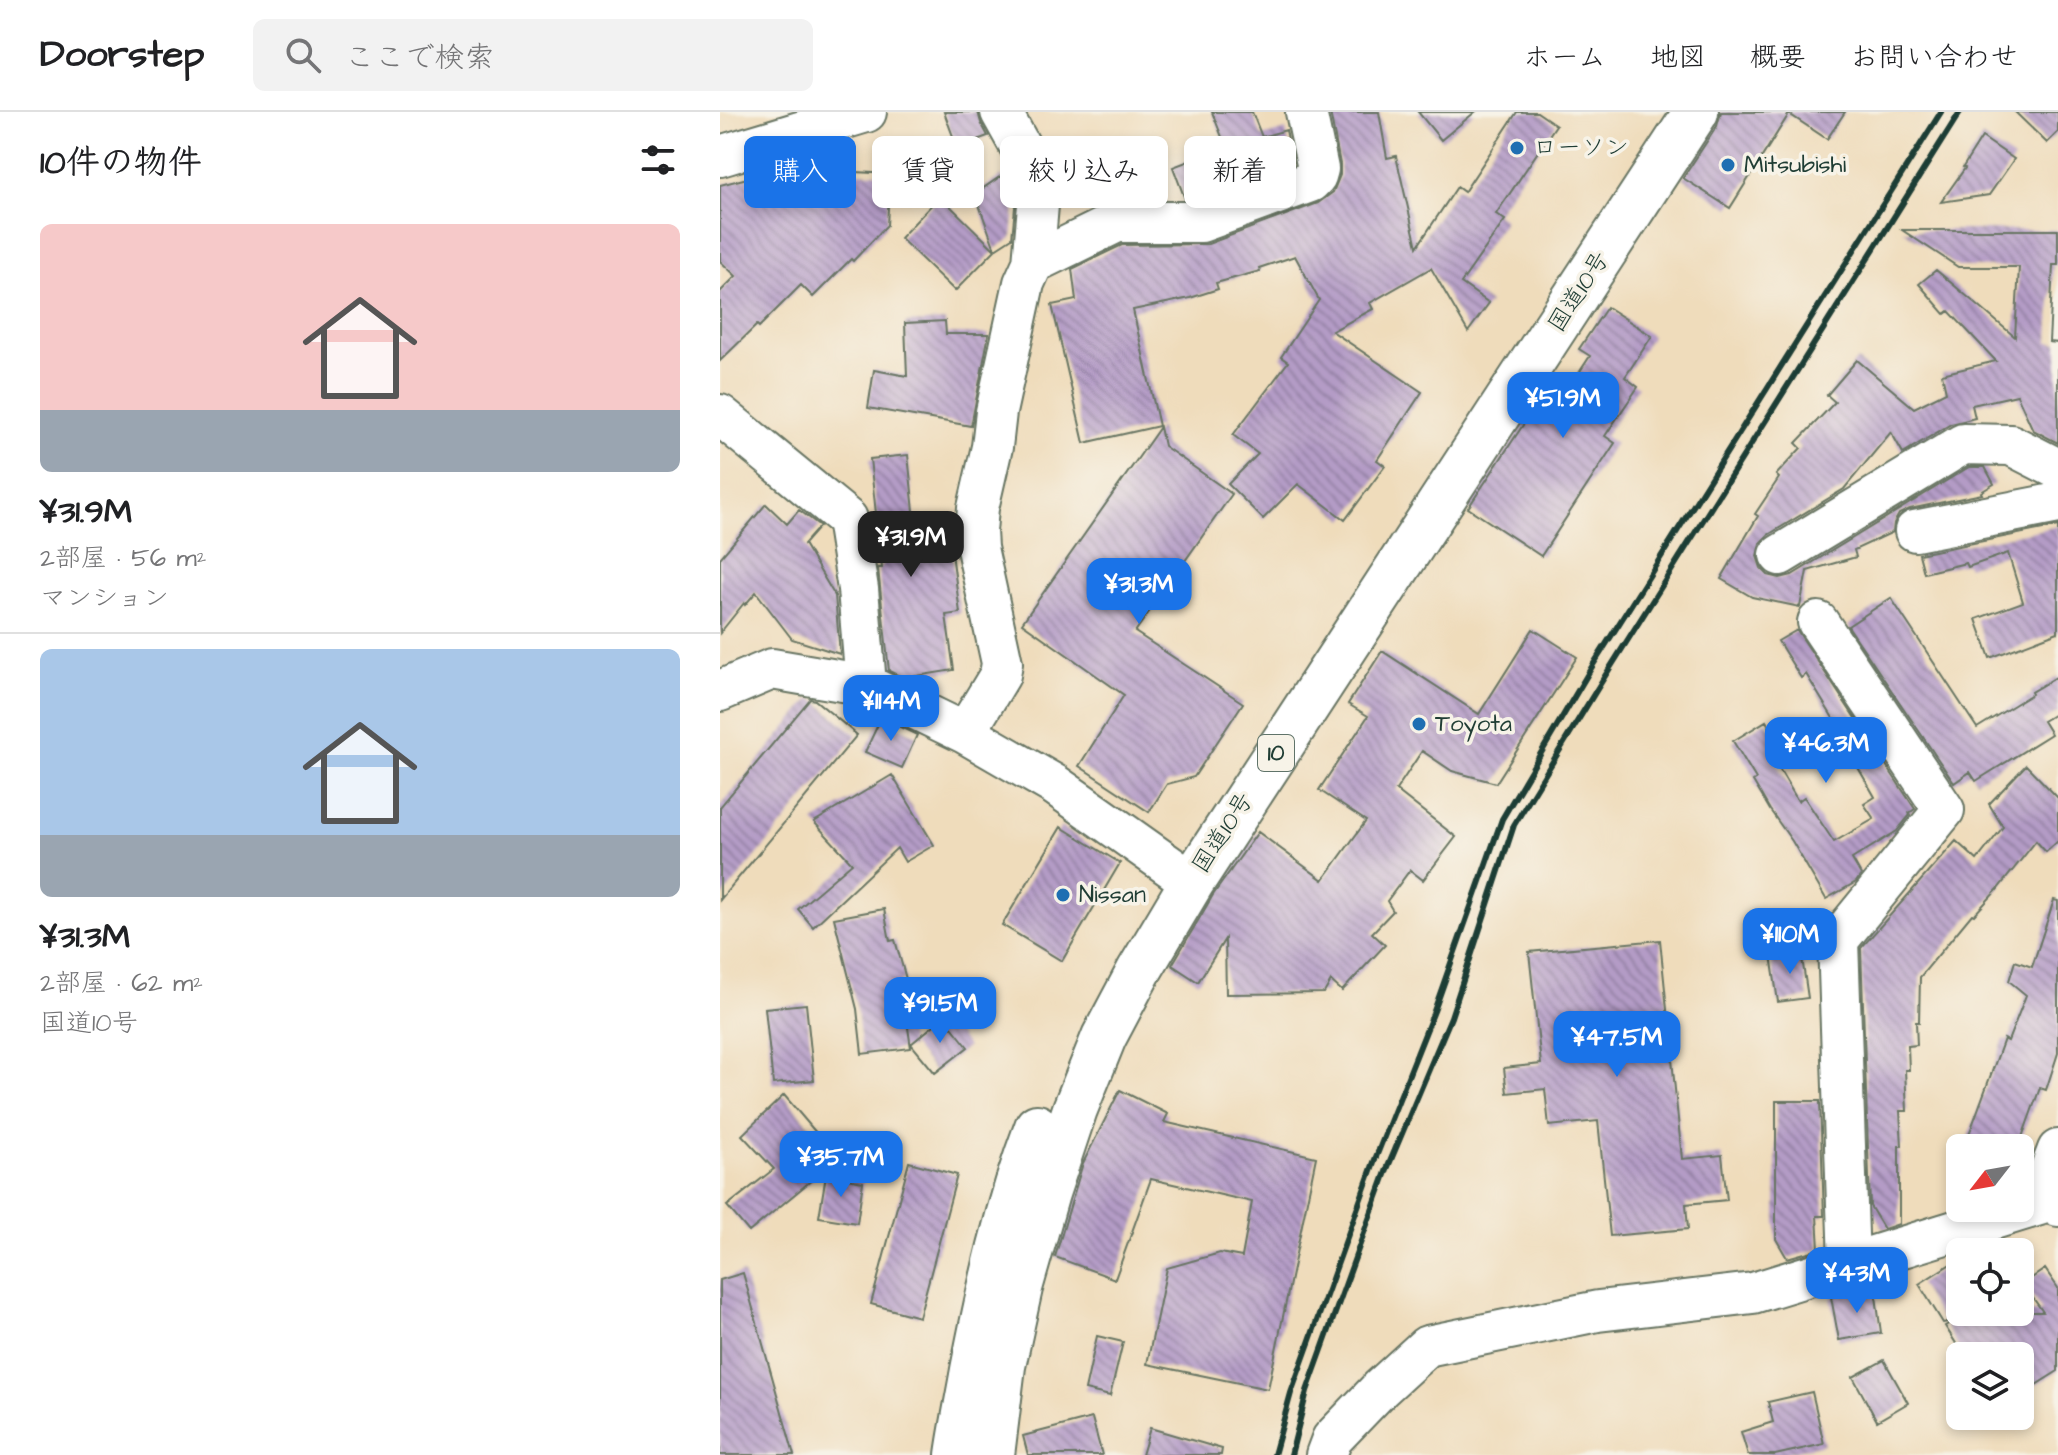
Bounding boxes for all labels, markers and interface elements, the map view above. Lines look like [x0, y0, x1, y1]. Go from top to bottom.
search box [253, 19, 813, 91]
text: Doorstep [40, 29, 205, 81]
icon: search [281, 33, 325, 77]
text: ここで検索 [345, 37, 495, 79]
text: ホーム [1523, 38, 1606, 77]
text: 地図 [1650, 38, 1706, 77]
text: 概要 [1750, 38, 1806, 77]
text: お問い合わせ [1850, 38, 2018, 77]
place label: ローソン [1533, 131, 1629, 165]
chip: 購入 [744, 136, 856, 208]
chip: 賃貸 [872, 136, 984, 208]
chip: 絞り込み [1000, 136, 1168, 208]
chip: 新着 [1184, 136, 1296, 208]
icon: filters [636, 138, 680, 182]
text: 10件の物件 [40, 139, 202, 187]
marker: ローソン [1508, 139, 1526, 157]
place label: Mitsubishi [1744, 148, 1846, 182]
marker: Mitsubishi [1719, 156, 1737, 174]
street label: 国道10号 [1540, 245, 1618, 339]
icon: home [288, 276, 432, 420]
pin: ¥51.9M [1498, 372, 1628, 440]
text: ¥51.9M [1525, 380, 1601, 416]
text: ¥31.9M [40, 488, 132, 536]
pin: ¥31.9M [846, 511, 976, 579]
text: ¥31.9M [876, 519, 946, 555]
text: 2部屋 · 56 m² [40, 540, 206, 576]
pin: ¥31.3M [1074, 558, 1204, 626]
text: ¥31.3M [1105, 566, 1173, 602]
text: マンション [40, 580, 169, 616]
pin: ¥114M [835, 675, 947, 743]
text: ¥114M [861, 683, 921, 719]
icon: home [288, 701, 432, 845]
place label: Toyota [1435, 707, 1512, 742]
marker: Toyota [1410, 715, 1428, 733]
pin: ¥46.3M [1761, 717, 1891, 785]
text: ¥46.3M [1783, 725, 1869, 761]
road number: 10 [1258, 735, 1294, 771]
street label: 国道10号 [1184, 786, 1262, 880]
place label: Nissan [1079, 878, 1146, 912]
marker: Nissan [1054, 886, 1072, 904]
pin: ¥110M [1734, 908, 1846, 976]
text: ¥31.3M [40, 913, 130, 961]
text: ¥110M [1761, 916, 1819, 952]
text: 2部屋 · 62 m² [40, 965, 203, 1001]
pin: ¥91.5M [875, 977, 1005, 1045]
text: ¥91.5M [902, 985, 978, 1021]
text: 国道10号 [40, 1005, 138, 1041]
pin: ¥47.5M [1552, 1011, 1682, 1079]
text: ¥47.5M [1571, 1019, 1663, 1055]
pin: ¥35.7M [776, 1131, 906, 1199]
north arrow [1946, 1134, 2034, 1222]
map controls [1946, 1134, 2034, 1430]
text: ¥35.7M [798, 1139, 884, 1175]
button: locate [1946, 1238, 2034, 1326]
pin: ¥43M [1810, 1247, 1904, 1315]
text: ¥43M [1824, 1255, 1890, 1291]
button: layers [1946, 1342, 2034, 1430]

